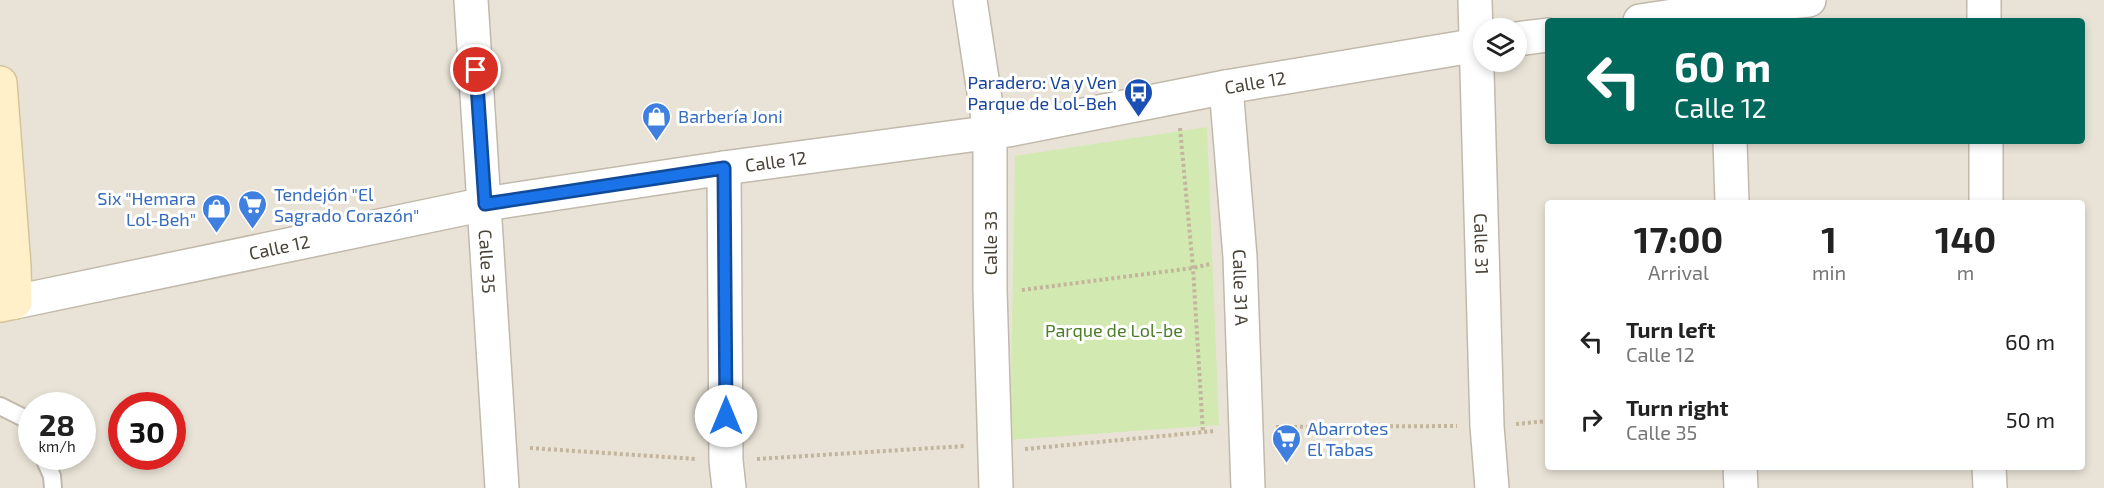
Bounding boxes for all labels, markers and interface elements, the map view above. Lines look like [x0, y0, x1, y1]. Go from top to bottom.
map controls [1473, 18, 1527, 72]
button: layers [1473, 18, 1527, 72]
text: 60 m [1674, 40, 1771, 90]
icon: left [1575, 42, 1653, 120]
pin [450, 44, 501, 95]
icon: arrive [459, 53, 492, 86]
street label: Calle 12 [1223, 66, 1287, 98]
place label: Paradero: Va y Ven Parque de Lol-Beh [967, 71, 1117, 114]
bus stop icon: Paradero: Va y Ven Parque de Lol-Beh [1122, 76, 1154, 118]
text: Calle 12 [1674, 91, 1767, 123]
shop icon: Barbería Joni [641, 100, 673, 142]
place label: Barbería Joni [678, 105, 783, 127]
street label: Calle 12 [744, 146, 808, 176]
place label: Tendejón "El Sagrado Corazón" [274, 183, 419, 226]
place label: Six "Hemara Lol-Beh" [97, 187, 196, 230]
supermarket icon: Tendejón "El Sagrado Corazón" [237, 188, 269, 230]
shop icon: Six "Hemara Lol-Beh" [201, 192, 233, 234]
street label: Calle 33 [979, 211, 1001, 275]
street label: Calle 31 [1470, 213, 1494, 275]
text: 17:00 [1634, 217, 1723, 260]
text: 1 [1821, 217, 1837, 260]
text: 140 [1935, 217, 1996, 260]
street label: Calle 35 [475, 229, 501, 294]
street label: Calle 12 [247, 230, 312, 264]
street label: Calle 31 A [1228, 248, 1253, 327]
text: Arrival [1648, 260, 1709, 284]
text: min [1812, 260, 1846, 284]
text: m [1957, 260, 1974, 284]
text: Turn left [1626, 316, 1715, 342]
park label: Parque de Lol-be [1045, 319, 1183, 341]
icon: left [1575, 325, 1608, 358]
text: 60 m [2005, 328, 2055, 354]
text: Calle 12 [1626, 342, 1695, 366]
position arrow [694, 384, 758, 448]
speed limit sign: 30 [108, 392, 186, 470]
text: Turn right [1626, 394, 1728, 420]
icon: right [1575, 403, 1608, 436]
text: 28 [39, 406, 75, 442]
text: 50 m [2006, 406, 2055, 432]
place label: Abarrotes El Tabas [1307, 417, 1388, 460]
text: Calle 35 [1626, 420, 1697, 444]
supermarket icon: Abarrotes El Tabas [1270, 422, 1302, 464]
text: km/h [38, 437, 76, 455]

